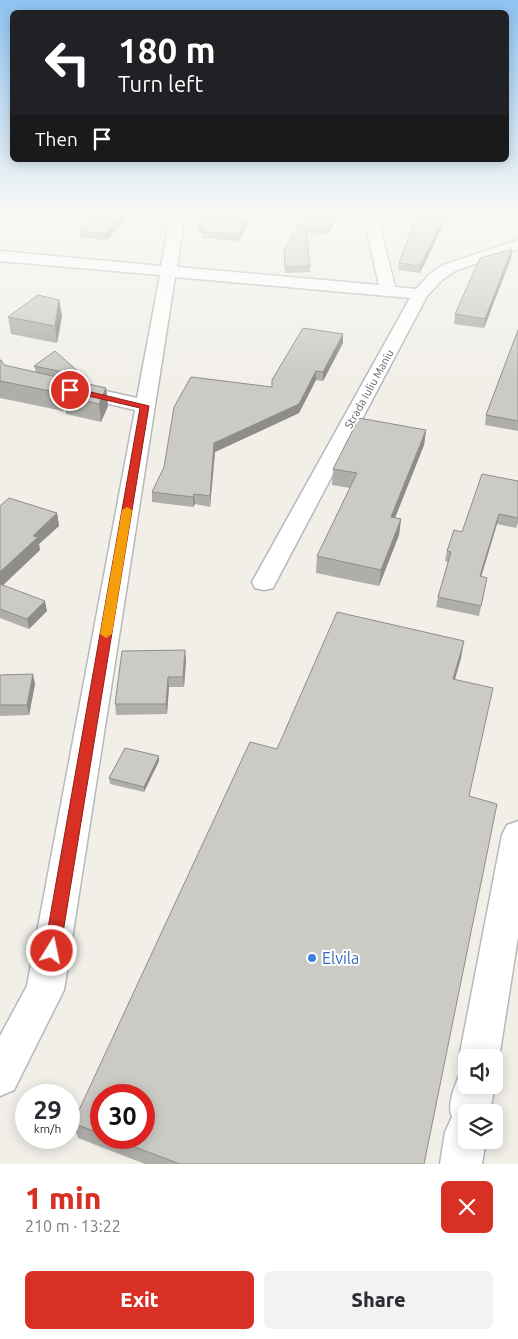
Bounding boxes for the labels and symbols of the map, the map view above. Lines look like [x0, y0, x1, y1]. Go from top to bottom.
street label: Strada Iuliu Maniu [342, 347, 396, 431]
pin [49, 369, 91, 411]
position arrow [25, 924, 77, 976]
place label: Elvila [322, 949, 359, 967]
marker: Elvila [306, 952, 318, 964]
speed limit sign: 30 [90, 1084, 155, 1149]

